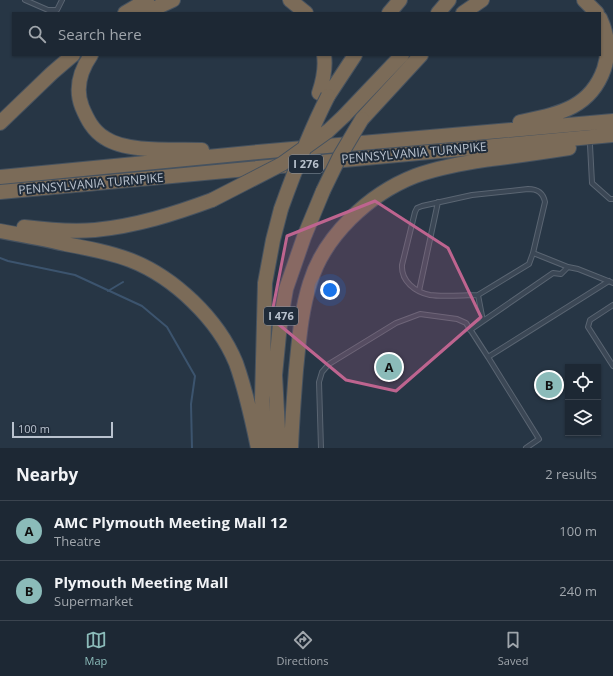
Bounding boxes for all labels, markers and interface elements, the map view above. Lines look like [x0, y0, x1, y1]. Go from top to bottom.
search box [12, 12, 601, 56]
icon: search [26, 23, 48, 45]
text: Search here [58, 24, 142, 44]
street label: PENNSYLVANIA TURNPIKE [341, 138, 487, 167]
road number: I 276 [289, 155, 323, 173]
street label: PENNSYLVANIA TURNPIKE [18, 169, 164, 198]
your location [320, 280, 340, 300]
road number: I 476 [264, 307, 298, 325]
pin: A [376, 352, 402, 382]
map controls [565, 364, 601, 436]
button: locate [565, 364, 601, 400]
pin: B [536, 370, 562, 400]
button: layers [565, 400, 601, 436]
scale bar [12, 420, 113, 439]
text: 100 m [18, 421, 50, 436]
text: Nearby [16, 463, 78, 486]
text: 2 results [545, 465, 597, 483]
text: AMC Plymouth Meeting Mall 12 [54, 512, 287, 532]
text: A [25, 522, 33, 540]
text: 100 m [559, 522, 597, 540]
text: Theatre [54, 532, 101, 550]
text: Plymouth Meeting Mall [54, 572, 228, 592]
text: B [25, 582, 33, 600]
text: 240 m [559, 582, 597, 600]
text: Supermarket [54, 592, 133, 610]
tab: Map [85, 629, 107, 668]
tab: Directions [277, 629, 329, 668]
tab: Saved [498, 629, 528, 668]

